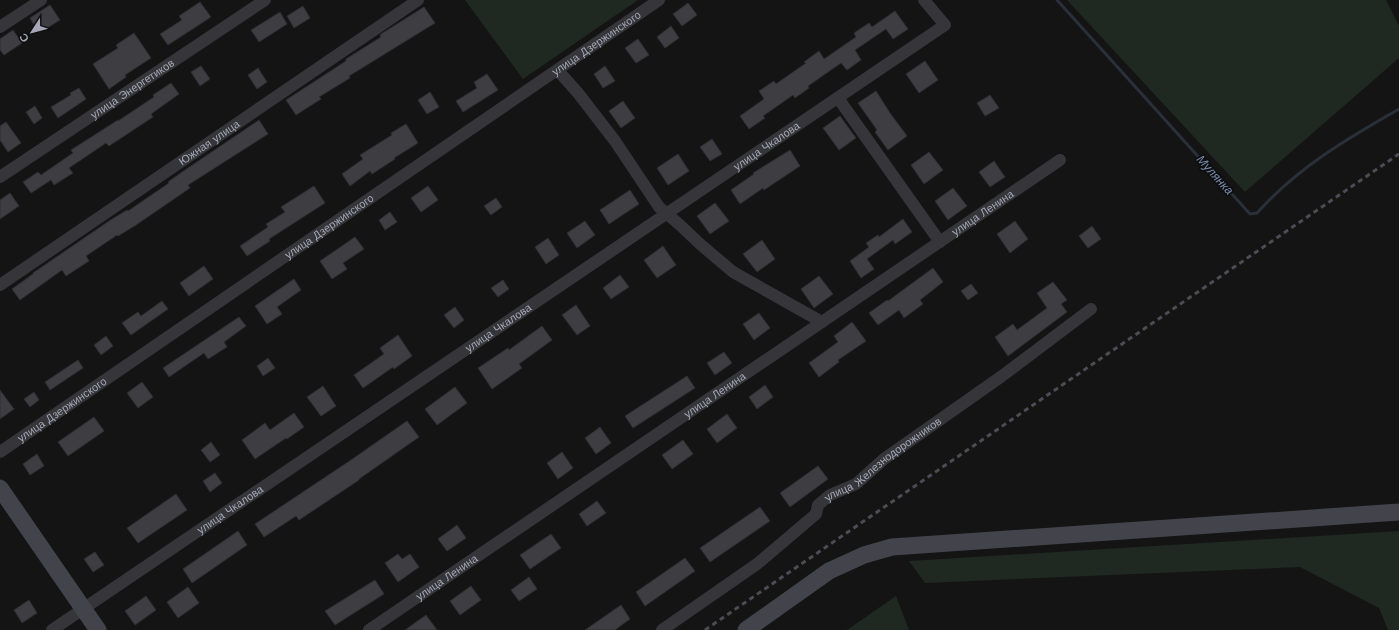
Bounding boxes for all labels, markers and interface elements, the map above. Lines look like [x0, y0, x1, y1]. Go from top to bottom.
street label: улица Дзержинского [549, 8, 644, 79]
north arrow [12, 12, 52, 52]
text: С [17, 31, 32, 45]
street label: улица Энергетиков [88, 56, 177, 122]
street label: Южная улица [176, 117, 243, 168]
street label: улица Чкалова [731, 119, 803, 173]
water label: Мулянка [1194, 152, 1237, 198]
street label: улица Ленина [949, 187, 1017, 239]
street label: улица Дзержинского [282, 192, 376, 262]
street label: улица Чкалова [463, 301, 535, 355]
street label: улица Ленина [682, 369, 749, 421]
street label: улица Дзержинского [15, 375, 109, 445]
street label: улица Железнодорожников [822, 415, 944, 504]
street label: улица Чкалова [195, 482, 267, 537]
street label: улица Ленина [414, 551, 481, 603]

